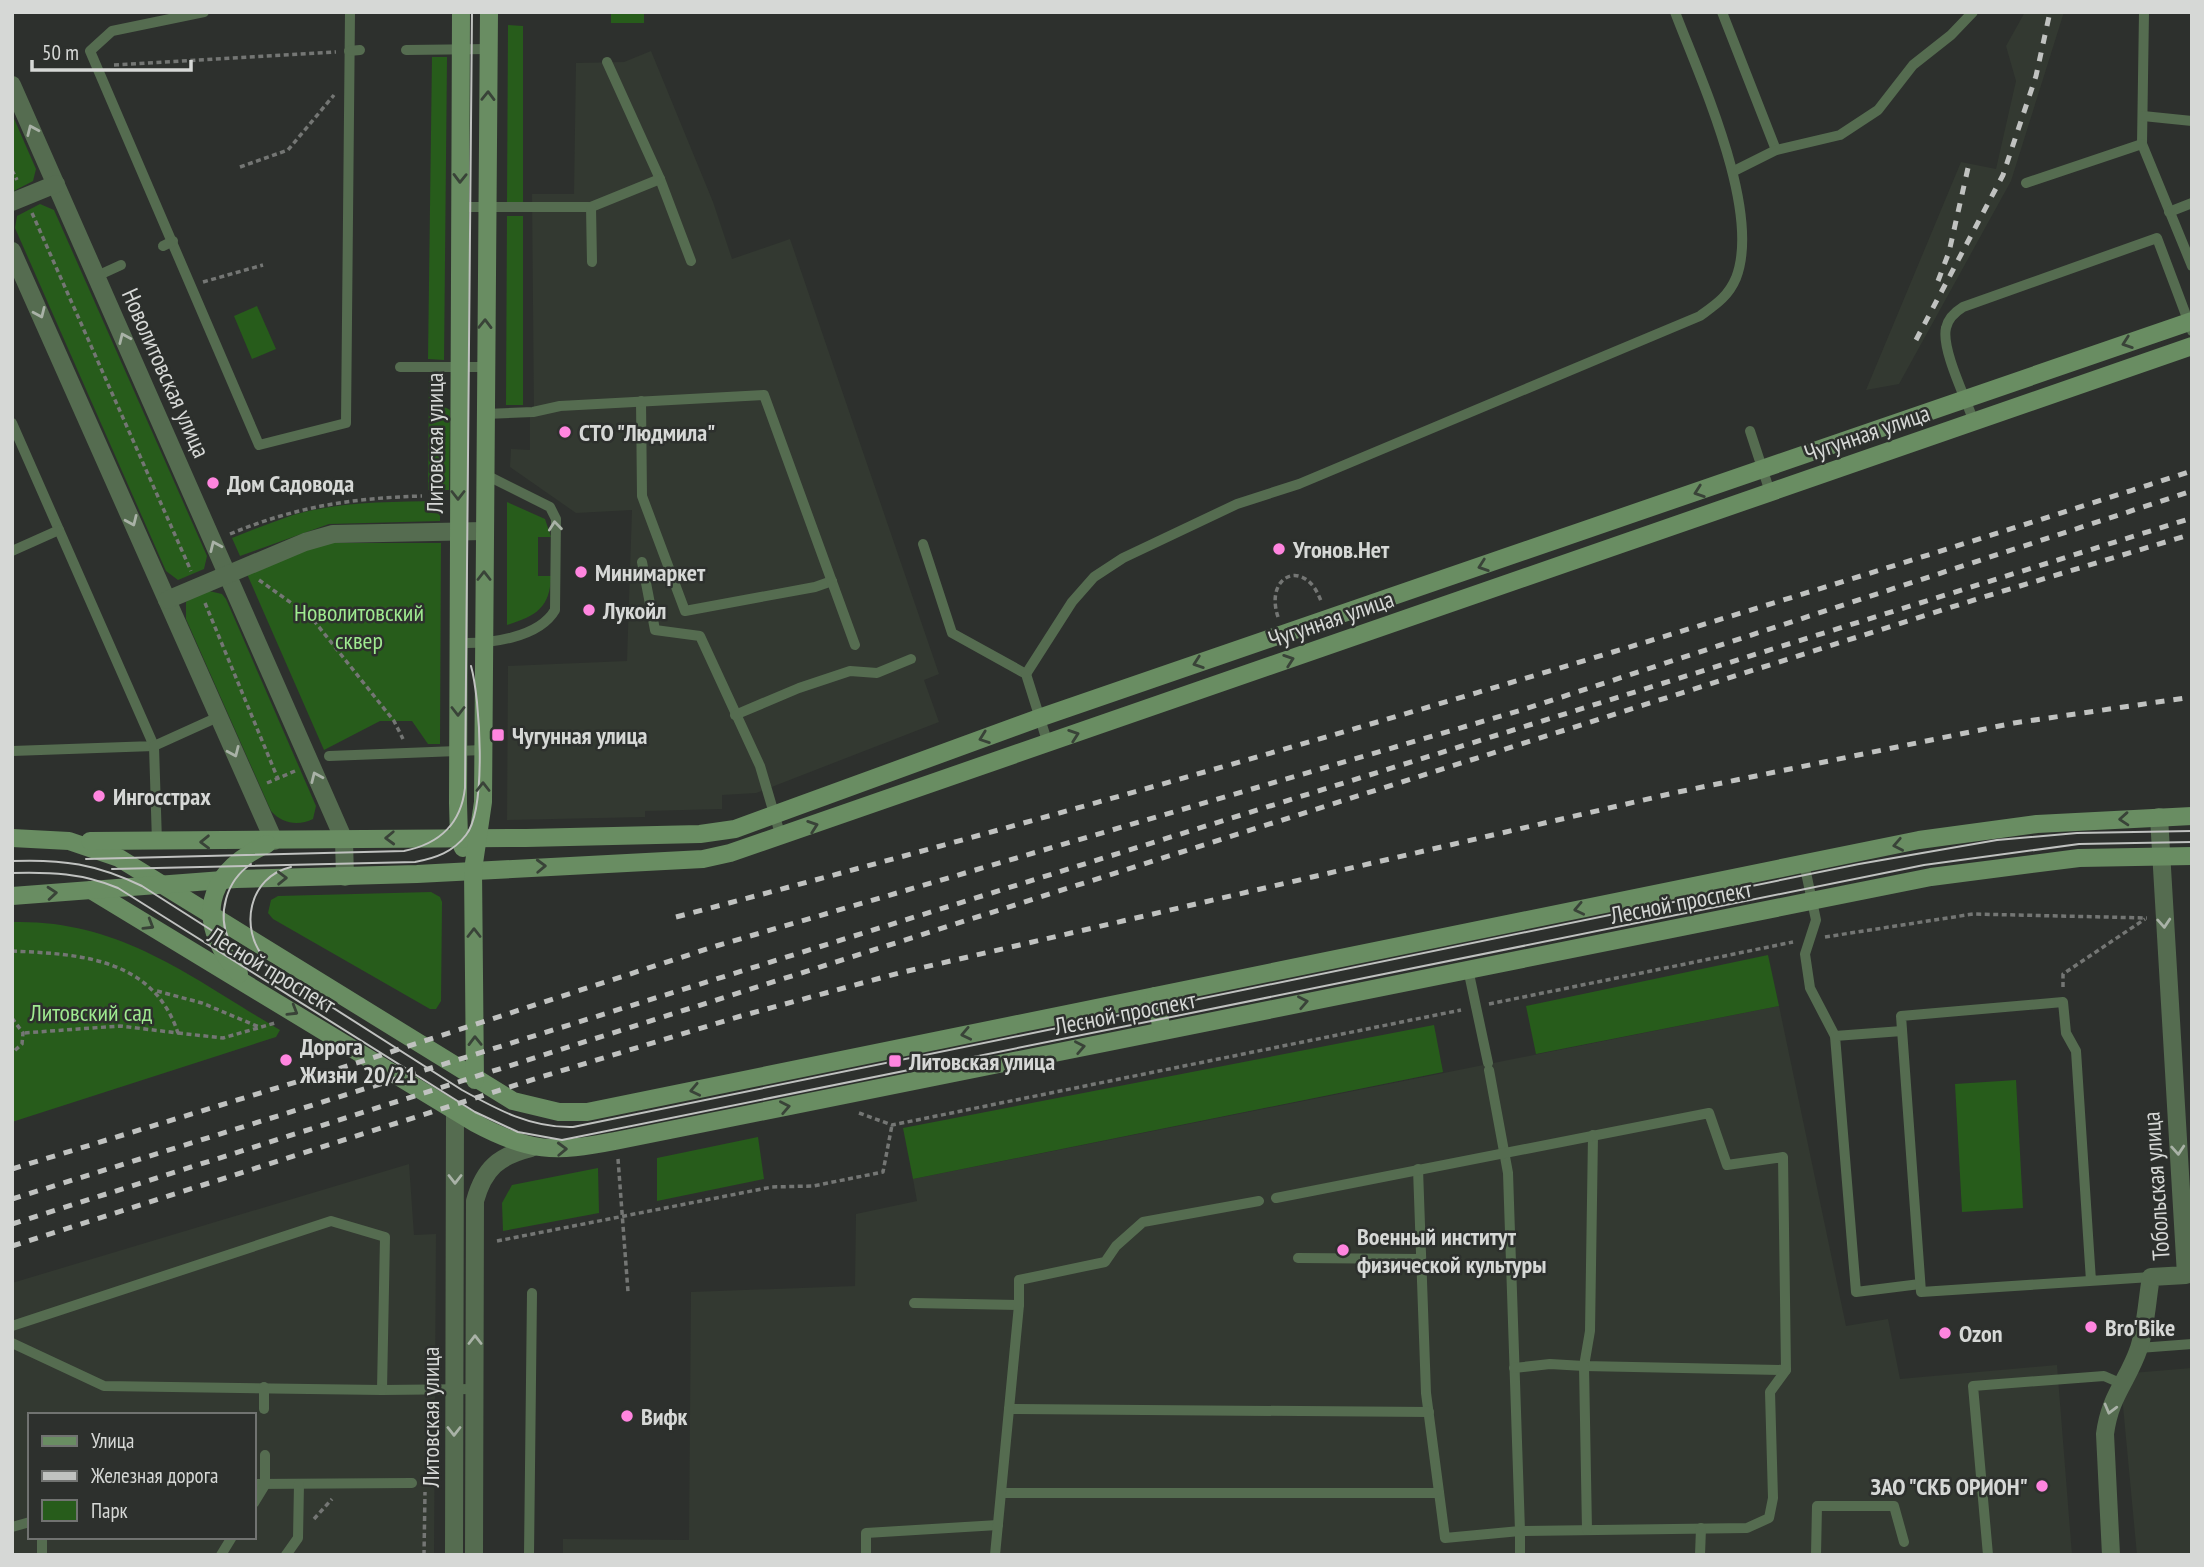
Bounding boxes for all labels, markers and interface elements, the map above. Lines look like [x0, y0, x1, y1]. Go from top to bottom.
scale bar [32, 28, 191, 72]
text: 50 m [42, 39, 79, 66]
one-way arrow [480, 90, 496, 101]
one-way arrow [26, 125, 40, 137]
one-way arrow [452, 174, 468, 184]
street label: Новолитовская улица [115, 284, 217, 462]
one-way arrow [32, 306, 46, 319]
one-way arrow [478, 318, 493, 329]
one-way arrow [118, 333, 132, 345]
one-way arrow [2122, 335, 2134, 349]
street label: Литовская улица [419, 373, 450, 514]
street label: Чугунная улица [1800, 397, 1934, 469]
place label: СТО "Людмила" [579, 417, 716, 448]
marker: СТО "Людмила" [557, 424, 573, 440]
place label: Дом Садовода [227, 468, 354, 499]
marker: Дом Садовода [205, 475, 221, 491]
one-way arrow [1693, 484, 1705, 498]
one-way arrow [450, 490, 466, 501]
one-way arrow [124, 514, 138, 527]
one-way arrow [548, 520, 563, 531]
place label: Угонов.Нет [1292, 534, 1390, 565]
one-way arrow [209, 541, 223, 554]
marker: Угонов.Нет [1271, 541, 1287, 557]
place label: Минимаркет [595, 557, 706, 588]
one-way arrow [1478, 558, 1490, 572]
marker: Минимаркет [573, 564, 589, 580]
one-way arrow [476, 570, 492, 580]
street label: Чугунная улица [1264, 583, 1398, 655]
place label: Лукойл [602, 595, 666, 626]
park label: Новолитовский сквер [294, 597, 424, 656]
marker: Лукойл [581, 602, 597, 618]
one-way arrow [1282, 654, 1294, 668]
one-way arrow [1193, 655, 1205, 669]
one-way arrow [450, 707, 466, 717]
place label: Чугунная улица [512, 720, 648, 751]
marker: Чугунная улица [490, 727, 506, 743]
one-way arrow [1067, 729, 1079, 743]
one-way arrow [978, 730, 990, 744]
one-way arrow [226, 745, 240, 757]
one-way arrow [310, 772, 324, 785]
place label: Ингосстрах [113, 781, 211, 812]
one-way arrow [475, 781, 491, 791]
marker: Ингосстрах [91, 788, 107, 804]
one-way arrow [2118, 811, 2129, 826]
one-way arrow [806, 820, 818, 834]
one-way arrow [385, 831, 396, 846]
one-way arrow [200, 834, 211, 849]
one-way arrow [1892, 836, 1904, 851]
one-way arrow [536, 858, 547, 873]
one-way arrow [277, 870, 288, 885]
street label: Лесной проспект [1607, 873, 1755, 931]
one-way arrow [46, 886, 57, 901]
one-way arrow [1573, 901, 1585, 916]
one-way arrow [142, 917, 155, 930]
one-way arrow [2156, 918, 2171, 929]
street label: Лесной проспект [202, 919, 342, 1020]
one-way arrow [466, 927, 482, 938]
street label: Лесной проспект [1051, 984, 1199, 1042]
one-way arrow [1297, 996, 1309, 1011]
park label: Литовский сад [29, 997, 153, 1028]
one-way arrow [285, 1003, 298, 1016]
one-way arrow [960, 1025, 972, 1040]
place label: Дорога Жизни 20/21 [299, 1031, 417, 1090]
one-way arrow [467, 1035, 483, 1045]
one-way arrow [1074, 1040, 1086, 1055]
place label: Литовская улица [908, 1046, 1055, 1077]
marker: Дорога Жизни 20/21 [278, 1052, 294, 1068]
marker: Литовская улица [887, 1053, 903, 1069]
one-way arrow [689, 1081, 701, 1096]
one-way arrow [779, 1100, 791, 1115]
street label: Тобольская улица [2135, 1111, 2177, 1261]
one-way arrow [557, 1141, 568, 1156]
one-way arrow [2170, 1145, 2185, 1156]
one-way arrow [447, 1174, 463, 1185]
place label: Военный институт физической культуры [1357, 1221, 1546, 1280]
marker: Военный институт физической культуры [1335, 1242, 1351, 1258]
place label: Bro'Bike [2105, 1312, 2175, 1343]
place label: Ozon [1959, 1318, 2002, 1349]
marker: Bro'Bike [2083, 1319, 2099, 1335]
marker: Ozon [1937, 1325, 1953, 1341]
one-way arrow [467, 1334, 483, 1344]
street label: Литовская улица [415, 1347, 446, 1488]
place label: Вифк [641, 1401, 688, 1432]
one-way arrow [2104, 1403, 2118, 1415]
marker: Вифк [619, 1408, 635, 1424]
legend [28, 1413, 256, 1539]
one-way arrow [446, 1426, 462, 1437]
text: Улица [91, 1427, 134, 1454]
text: Железная дорога [90, 1462, 218, 1489]
place label: ЗАО "СКБ ОРИОН" [1871, 1471, 2028, 1502]
marker: ЗАО "СКБ ОРИОН" [2034, 1478, 2050, 1494]
text: Парк [91, 1497, 128, 1524]

